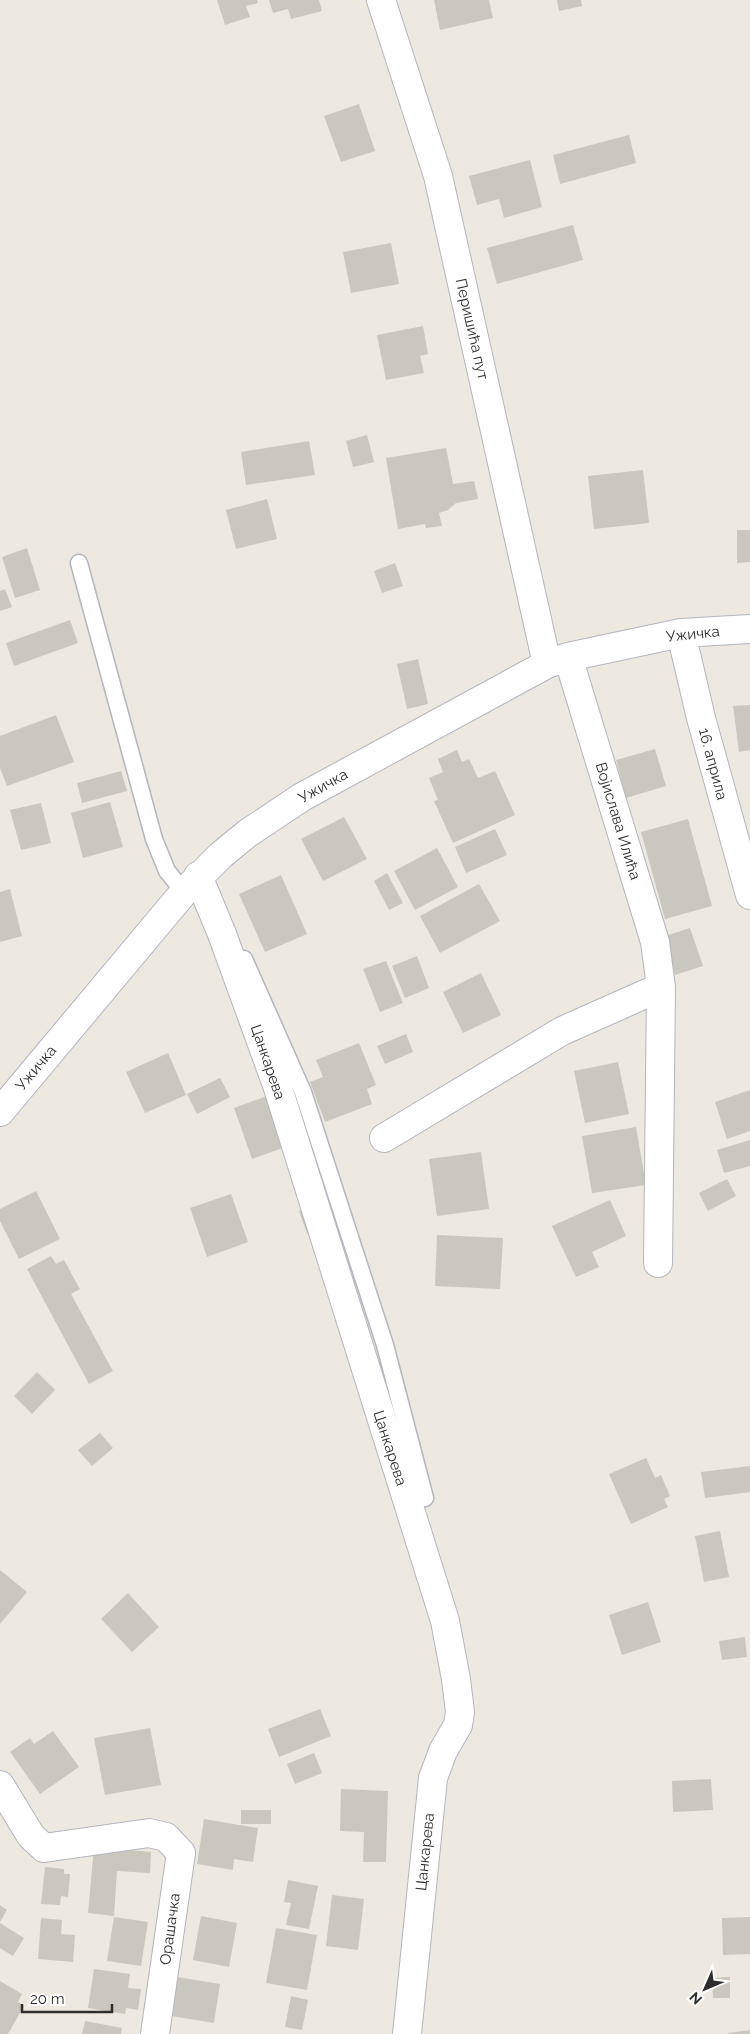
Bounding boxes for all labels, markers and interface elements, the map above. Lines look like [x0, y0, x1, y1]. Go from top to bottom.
street label: Перишића пут [452, 277, 492, 381]
street label: Ужичка [665, 622, 721, 646]
street label: 16. априла [695, 726, 731, 802]
street label: Војислава Илића [592, 760, 644, 882]
street label: Ужичка [295, 765, 351, 807]
street label: Цанкарева [247, 1022, 289, 1102]
street label: Ужичка [12, 1042, 60, 1094]
street label: Цанкарева [369, 1408, 411, 1488]
street label: Цанкарева [412, 1812, 438, 1892]
street label: Орашачка [156, 1892, 184, 1966]
north arrow [680, 1964, 730, 2014]
scale bar [22, 1982, 112, 2014]
text: N [686, 1989, 705, 2008]
text: 20 m [30, 1990, 65, 2008]

